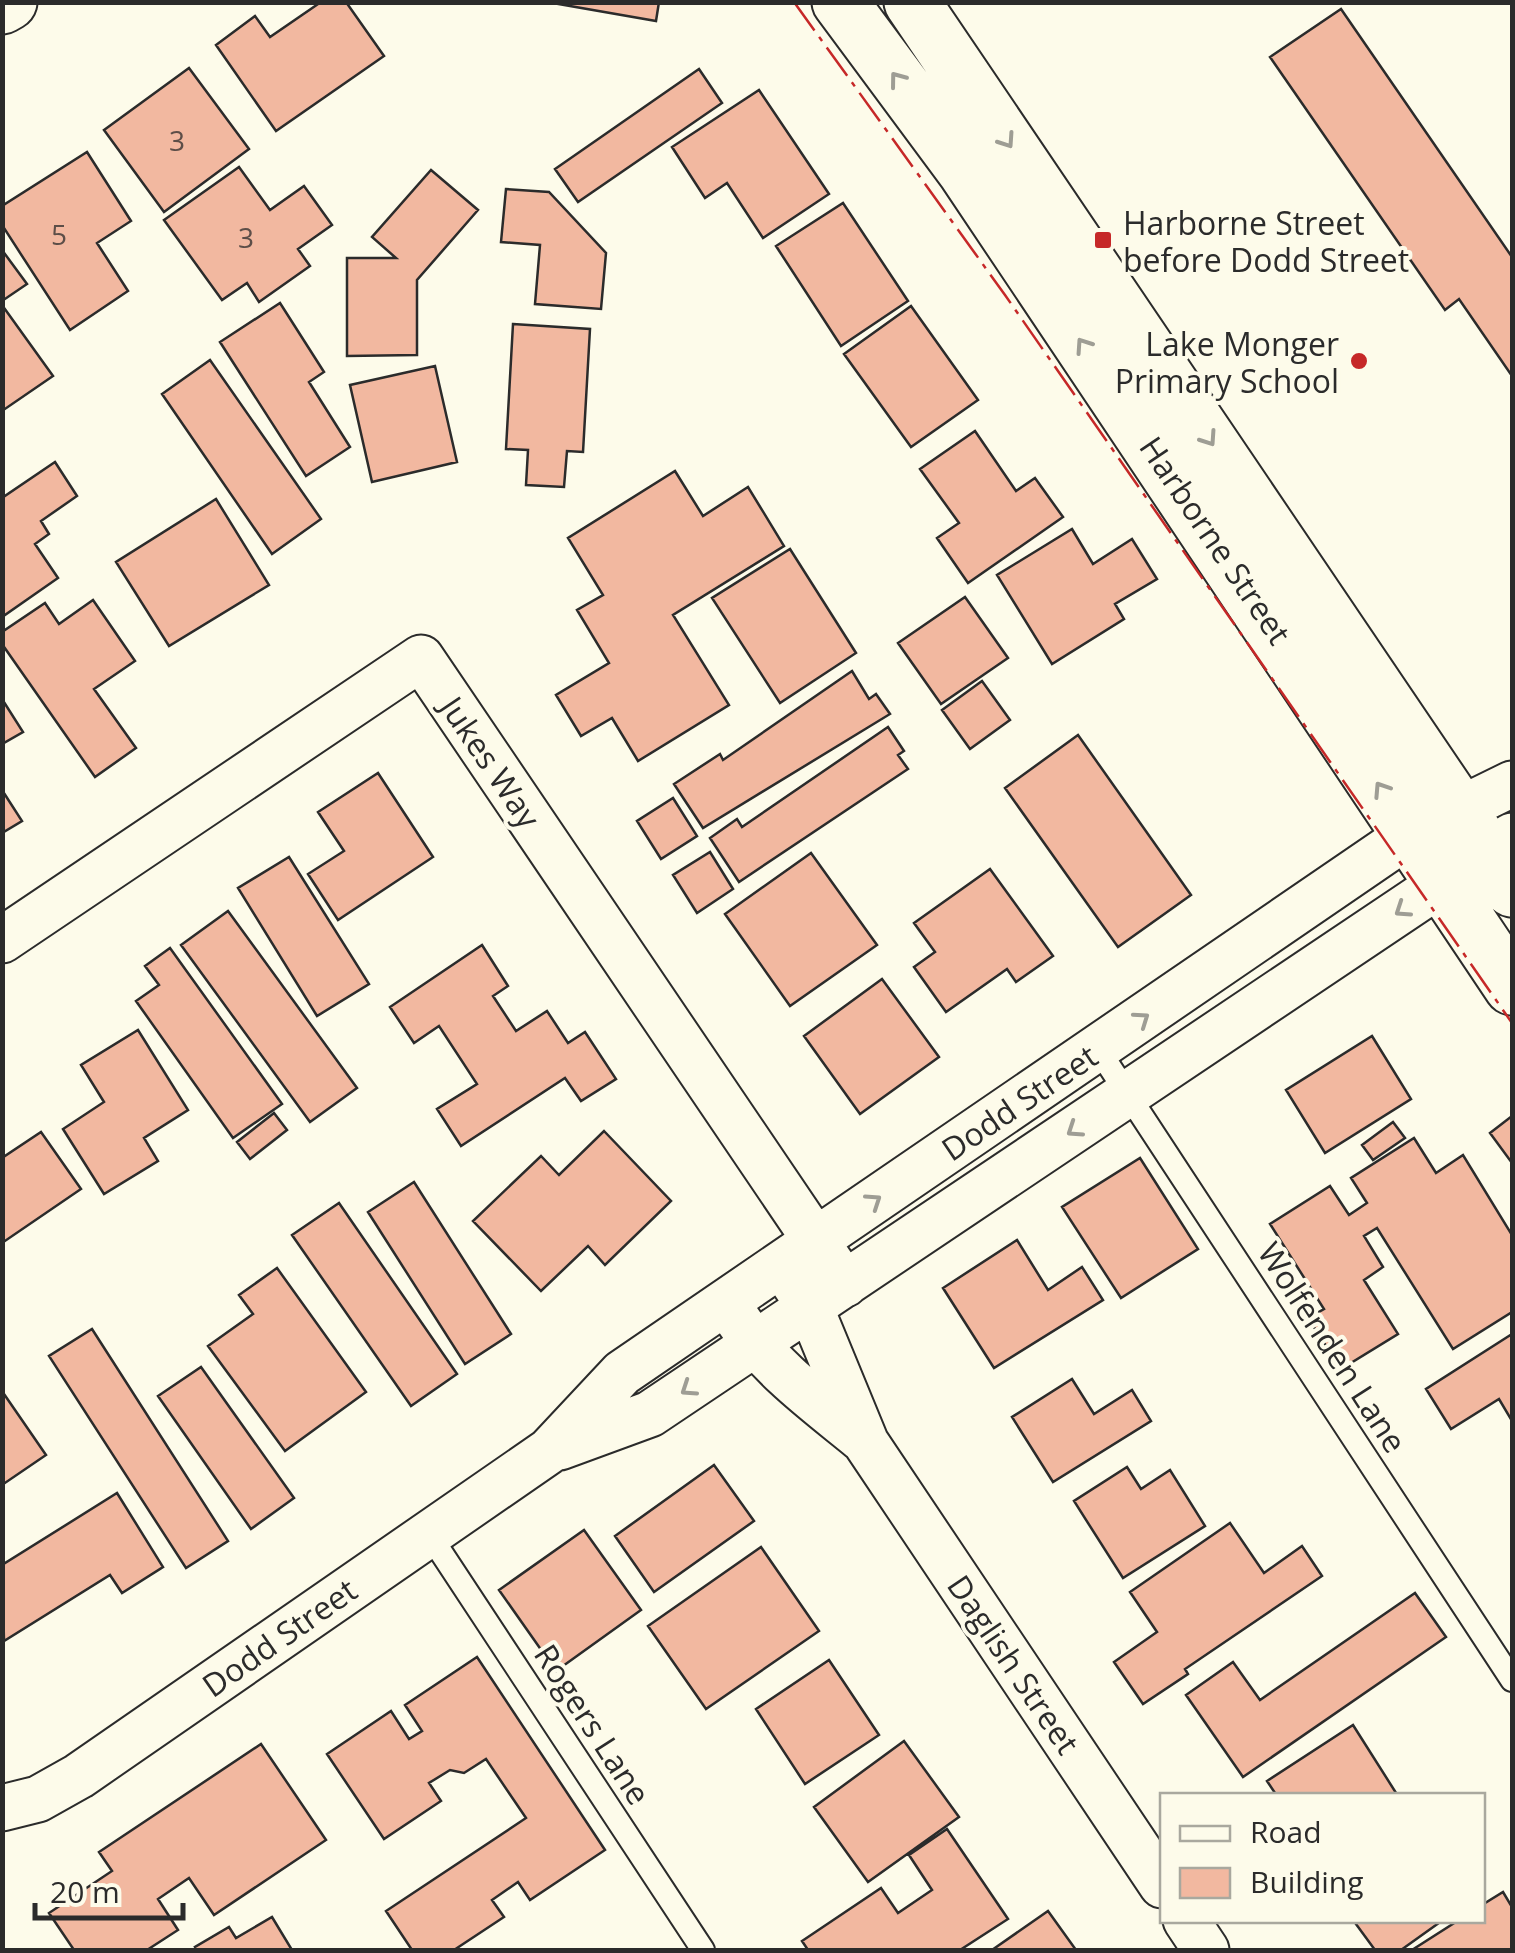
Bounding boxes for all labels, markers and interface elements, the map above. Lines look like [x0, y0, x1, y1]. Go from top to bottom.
one-way arrow [891, 72, 908, 90]
house number: 3 [169, 121, 185, 159]
one-way arrow [994, 131, 1013, 149]
place label: Harborne Street before Dodd Street [1123, 201, 1409, 281]
house number: 5 [51, 215, 67, 253]
house number: 3 [238, 218, 254, 256]
marker: Harborne Street before Dodd Street [1092, 229, 1114, 251]
place label: Lake Monger Primary School [1115, 322, 1339, 402]
one-way arrow [1077, 337, 1095, 356]
marker: Lake Monger Primary School [1348, 350, 1370, 372]
one-way arrow [1197, 427, 1215, 446]
street label: Harborne Street [1131, 428, 1301, 652]
street label: Jukes Way [430, 685, 551, 837]
one-way arrow [1374, 782, 1393, 800]
one-way arrow [1395, 898, 1414, 916]
one-way arrow [1130, 1013, 1149, 1031]
street label: Dodd Street [933, 1034, 1105, 1170]
one-way arrow [1067, 1118, 1086, 1136]
one-way arrow [863, 1195, 882, 1213]
street label: Wolfenden Lane [1249, 1233, 1417, 1461]
one-way arrow [680, 1376, 698, 1395]
street label: Daglish Street [938, 1566, 1090, 1762]
street label: Dodd Street [193, 1568, 365, 1706]
street label: Rogers Lane [525, 1636, 661, 1812]
legend [1160, 1793, 1485, 1923]
text: Road [1250, 1811, 1322, 1852]
scale bar [35, 1858, 182, 1920]
text: Building [1250, 1861, 1364, 1902]
text: 20 m [50, 1871, 120, 1912]

